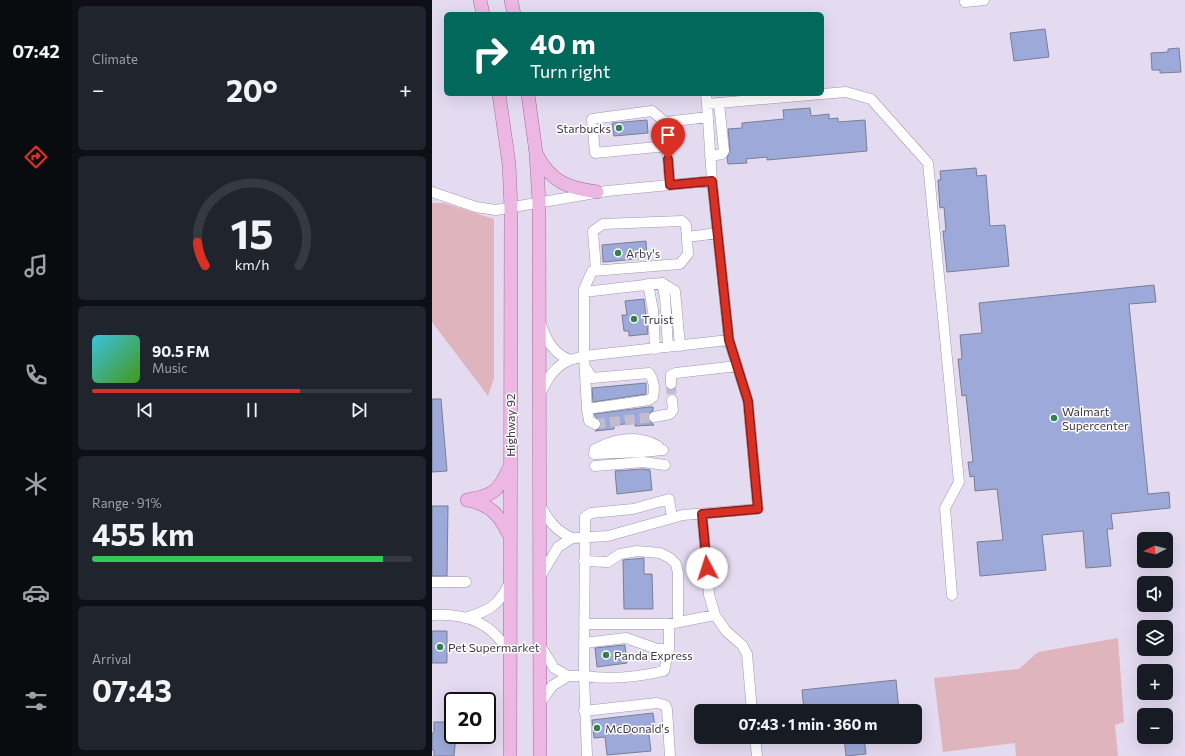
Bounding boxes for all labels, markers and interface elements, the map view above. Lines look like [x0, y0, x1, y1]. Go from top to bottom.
text: 40 m [530, 26, 596, 60]
icon: right [464, 28, 516, 80]
text: 07:42 [12, 40, 60, 62]
text: Climate [92, 51, 138, 67]
text: Turn right [530, 60, 610, 82]
text: 20° [226, 71, 278, 108]
text: − [92, 76, 105, 103]
text: + [399, 76, 412, 103]
pin [651, 118, 685, 159]
place label: Starbucks [556, 121, 611, 135]
marker: Starbucks [614, 123, 624, 133]
icon: arrive [657, 124, 679, 146]
icon: directions [22, 143, 50, 171]
text: 15 [230, 207, 274, 258]
place label: Arby's [626, 246, 660, 260]
marker: Arby's [613, 248, 623, 258]
icon: music [22, 252, 50, 280]
text: km/h [235, 255, 269, 273]
place label: Truist [642, 312, 674, 326]
marker: Truist [629, 314, 639, 324]
text: 90.5 FM [152, 342, 210, 360]
text: Music [152, 360, 187, 376]
icon: phone [22, 361, 50, 389]
street label: Highway 92 [503, 393, 517, 457]
icon: previous [134, 399, 156, 421]
icon: pause [241, 399, 263, 421]
icon: next [348, 399, 370, 421]
place label: Walmart Supercenter [1062, 404, 1129, 432]
marker: Walmart Supercenter [1049, 413, 1059, 423]
icon: climate [22, 470, 50, 498]
text: Range · 91% [92, 495, 162, 511]
text: 455 km [92, 515, 195, 552]
north arrow [1137, 532, 1173, 568]
map controls [1137, 532, 1173, 744]
position arrow [686, 547, 728, 589]
button: sound [1137, 576, 1173, 612]
icon: car [22, 579, 50, 607]
button: layers [1137, 620, 1173, 656]
place label: Pet Supermarket [448, 640, 540, 654]
marker: Pet Supermarket [435, 642, 445, 652]
place label: Panda Express [614, 648, 693, 662]
marker: Panda Express [601, 650, 611, 660]
text: Arrival [92, 651, 131, 667]
button: + [1137, 664, 1173, 700]
text: 07:43 [92, 671, 172, 708]
icon: filters [22, 687, 50, 715]
speed limit sign: 20 [444, 692, 496, 744]
button: − [1137, 708, 1173, 744]
text: 07:43 · 1 min · 360 m [739, 715, 877, 733]
place label: McDonald's [605, 721, 669, 735]
marker: McDonald's [592, 723, 602, 733]

